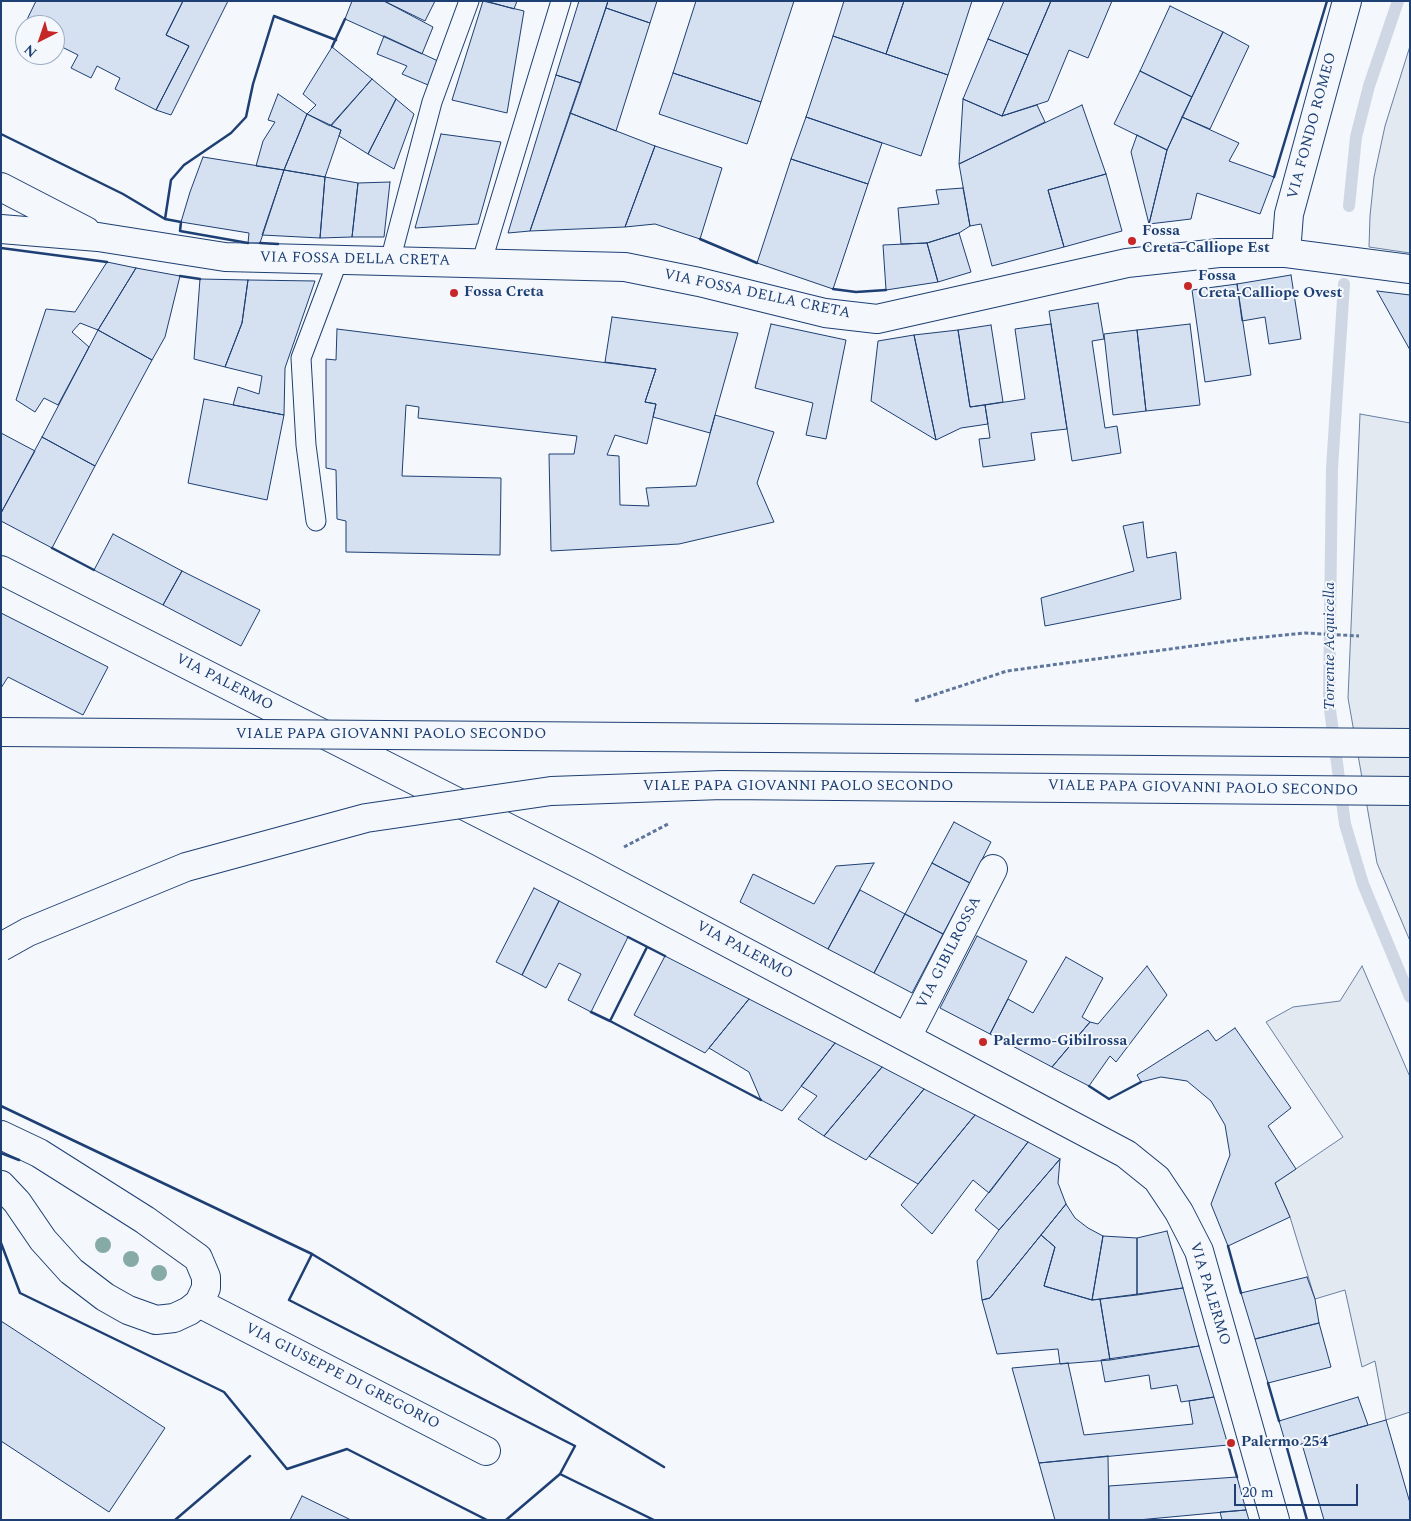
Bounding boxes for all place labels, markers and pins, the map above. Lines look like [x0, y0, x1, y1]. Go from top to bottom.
place label: Fossa Creta-Calliope Est [1142, 223, 1270, 258]
marker: Fossa Creta-Calliope Est [1126, 235, 1138, 247]
place label: Fossa Creta-Calliope Ovest [1198, 268, 1342, 303]
marker: Fossa Creta-Calliope Ovest [1182, 280, 1194, 292]
place label: Fossa Creta [464, 284, 544, 302]
marker: Fossa Creta [448, 287, 460, 299]
place label: Palermo-Gibilrossa [993, 1033, 1127, 1051]
marker: Palermo-Gibilrossa [977, 1036, 989, 1048]
place label: Palermo 254 [1241, 1434, 1328, 1452]
marker: Palermo 254 [1225, 1437, 1237, 1449]

